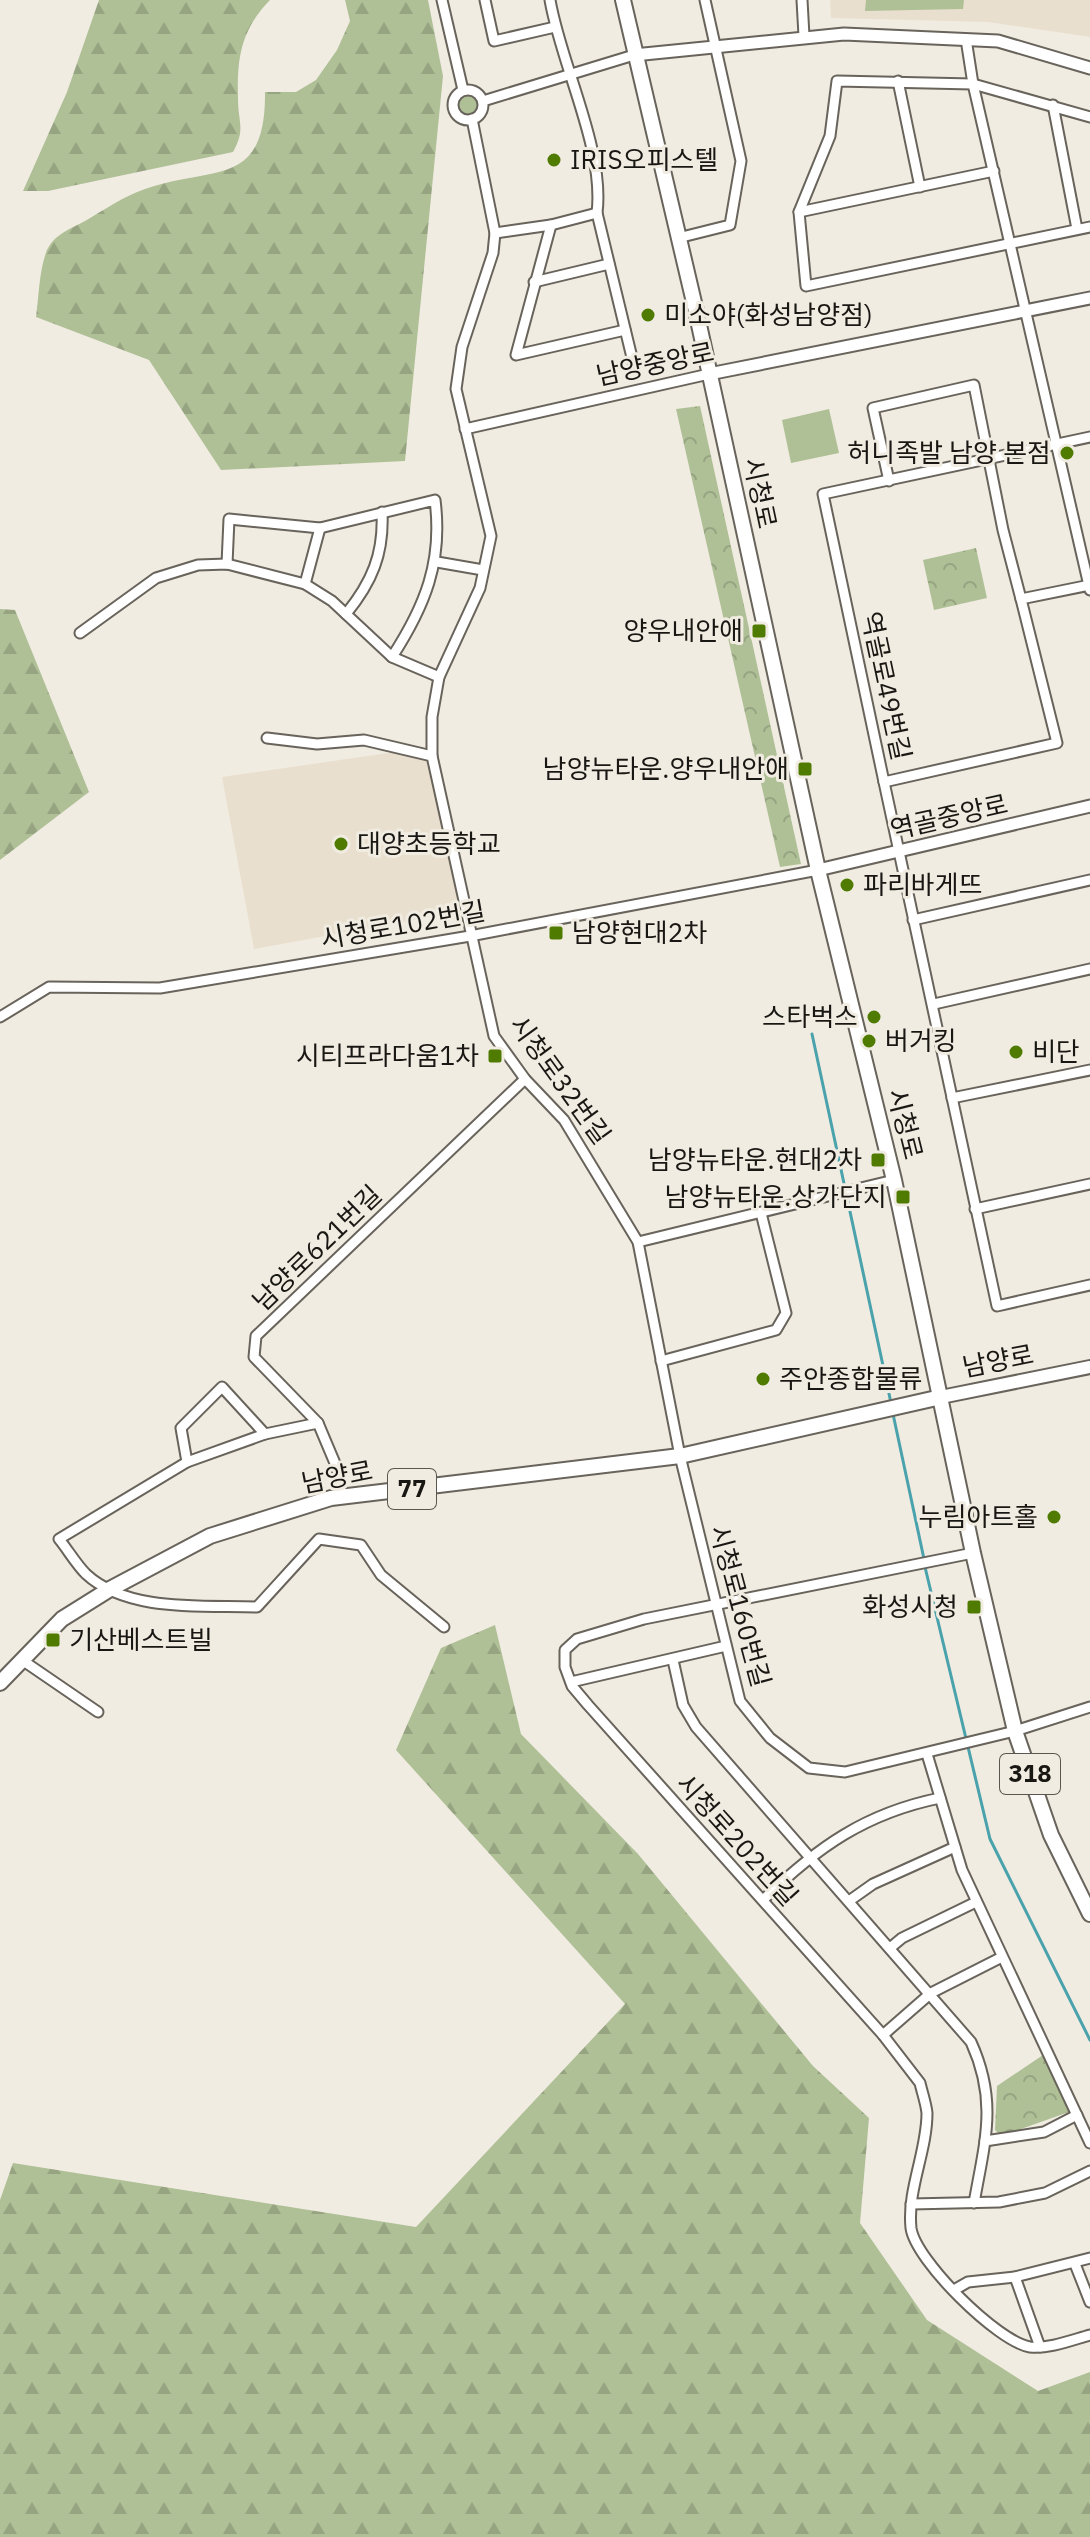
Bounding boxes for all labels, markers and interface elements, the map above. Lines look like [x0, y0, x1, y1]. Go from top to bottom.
place label: IRIS오피스텔 [570, 142, 718, 176]
marker: IRIS오피스텔 [545, 151, 563, 169]
place label: 미소야(화성남양점) [664, 297, 873, 331]
marker: 미소야(화성남양점) [639, 306, 657, 324]
street label: 남양중앙로 [593, 334, 717, 392]
place label: 허니족발 남양 본점 [847, 435, 1051, 469]
marker: 허니족발 남양 본점 [1058, 444, 1076, 462]
street label: 시청로 [737, 454, 785, 531]
street label: 역골로49번길 [855, 608, 919, 763]
place label: 양우내안애 [623, 613, 743, 647]
marker: 양우내안애 [750, 622, 768, 640]
place label: 남양뉴타운.양우내안애 [543, 751, 789, 785]
marker: 남양뉴타운.양우내안애 [796, 760, 814, 778]
street label: 역골중앙로 [887, 786, 1011, 846]
place label: 대양초등학교 [357, 826, 501, 860]
marker: 대양초등학교 [332, 835, 350, 853]
place label: 파리바게뜨 [863, 867, 983, 901]
marker: 파리바게뜨 [838, 876, 856, 894]
street label: 시청로102번길 [318, 893, 488, 955]
place label: 남양현대2차 [572, 915, 707, 949]
marker: 남양현대2차 [547, 924, 565, 942]
place label: 스타벅스 [762, 999, 858, 1033]
street label: 시청로32번길 [503, 1008, 619, 1150]
marker: 스타벅스 [865, 1008, 883, 1026]
place label: 버거킹 [885, 1023, 957, 1057]
marker: 버거킹 [860, 1032, 878, 1050]
place label: 비단 [1032, 1034, 1080, 1068]
place label: 시티프라다움1차 [296, 1038, 479, 1072]
marker: 비단 [1007, 1043, 1025, 1061]
marker: 시티프라다움1차 [486, 1047, 504, 1065]
street label: 시청로 [881, 1085, 931, 1163]
place label: 남양뉴타운.현대2차 [648, 1142, 862, 1176]
marker: 남양뉴타운.현대2차 [869, 1151, 887, 1169]
street label: 남양로621번길 [245, 1177, 388, 1317]
place label: 남양뉴타운.상가단지 [665, 1179, 887, 1213]
marker: 남양뉴타운.상가단지 [894, 1188, 912, 1206]
street label: 남양로 [959, 1336, 1036, 1384]
place label: 주안종합물류 [779, 1361, 923, 1395]
marker: 주안종합물류 [754, 1370, 772, 1388]
street label: 남양로 [298, 1452, 375, 1500]
road number: 77 [388, 1469, 436, 1509]
place label: 누림아트홀 [918, 1499, 1038, 1533]
marker: 누림아트홀 [1045, 1508, 1063, 1526]
street label: 시청로160번길 [703, 1521, 779, 1691]
place label: 화성시청 [862, 1589, 958, 1623]
marker: 화성시청 [965, 1598, 983, 1616]
place label: 기산베스트빌 [69, 1622, 213, 1656]
marker: 기산베스트빌 [44, 1631, 62, 1649]
road number: 318 [1000, 1754, 1060, 1794]
street label: 시청로202번길 [669, 1766, 806, 1913]

